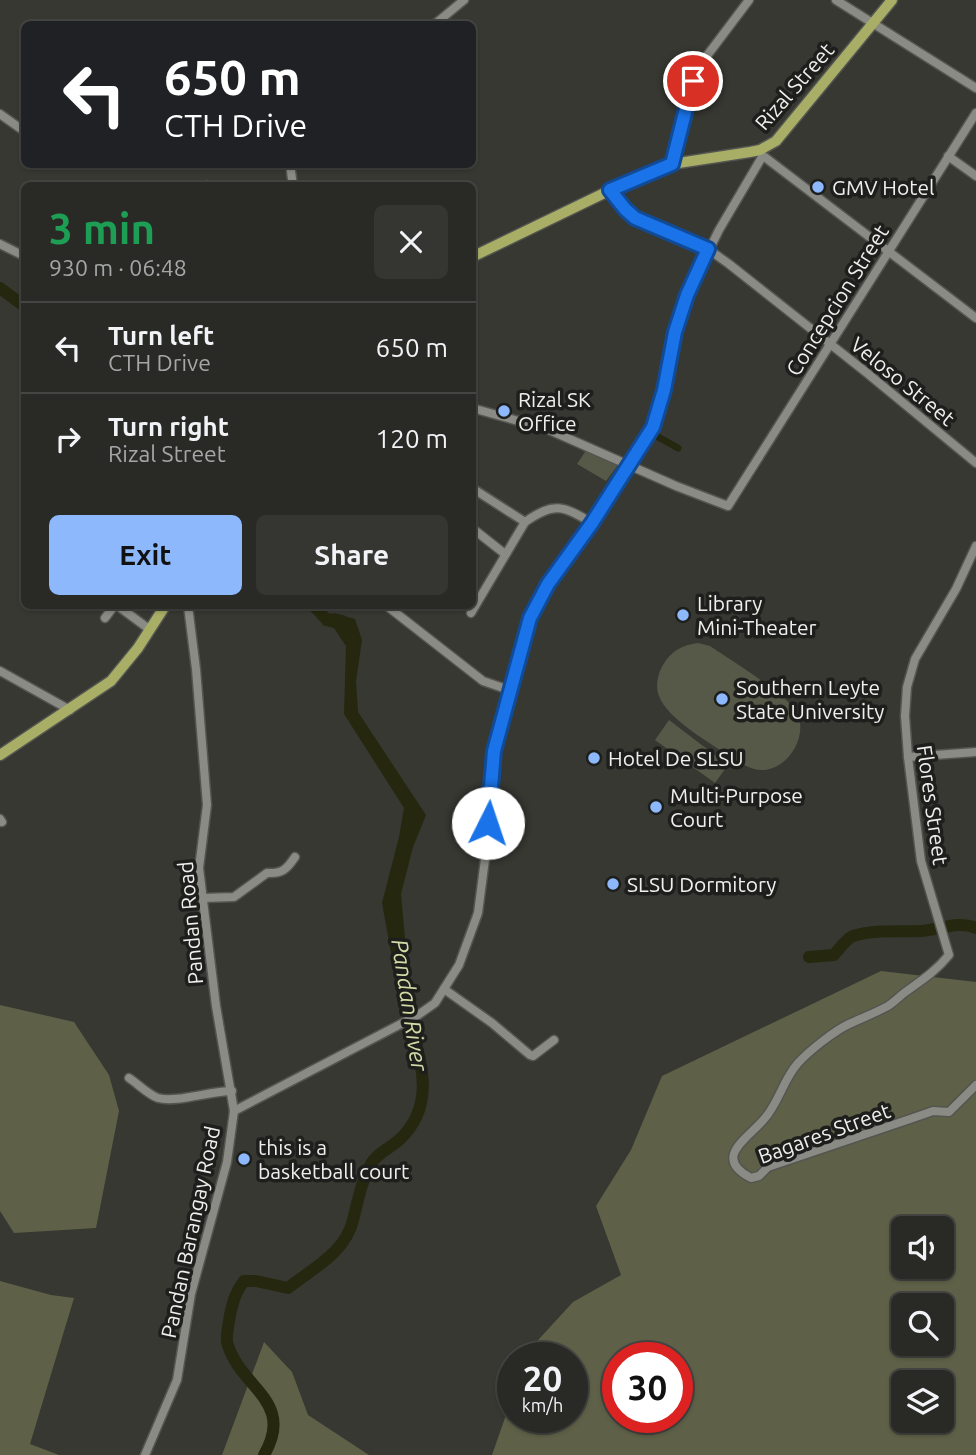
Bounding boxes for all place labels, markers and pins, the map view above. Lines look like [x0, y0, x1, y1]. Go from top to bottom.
pin [663, 51, 723, 111]
place label: GMV Hotel [832, 175, 935, 199]
marker: GMV Hotel [810, 179, 826, 195]
place label: Rizal SK Office [518, 387, 591, 435]
marker: Rizal SK Office [496, 403, 512, 419]
place label: Library Mini-Theater [697, 591, 817, 639]
marker: Library Mini-Theater [675, 607, 691, 623]
place label: Southern Leyte State University [736, 675, 884, 723]
marker: Southern Leyte State University [714, 691, 730, 707]
place label: Hotel De SLSU [608, 746, 744, 770]
marker: Hotel De SLSU [586, 750, 602, 766]
place label: Multi-Purpose Court [670, 783, 803, 831]
marker: Multi-Purpose Court [648, 799, 664, 815]
place label: SLSU Dormitory [627, 872, 776, 896]
marker: SLSU Dormitory [605, 876, 621, 892]
place label: this is a basketball court [258, 1135, 409, 1183]
marker: this is a basketball court [236, 1151, 252, 1167]

